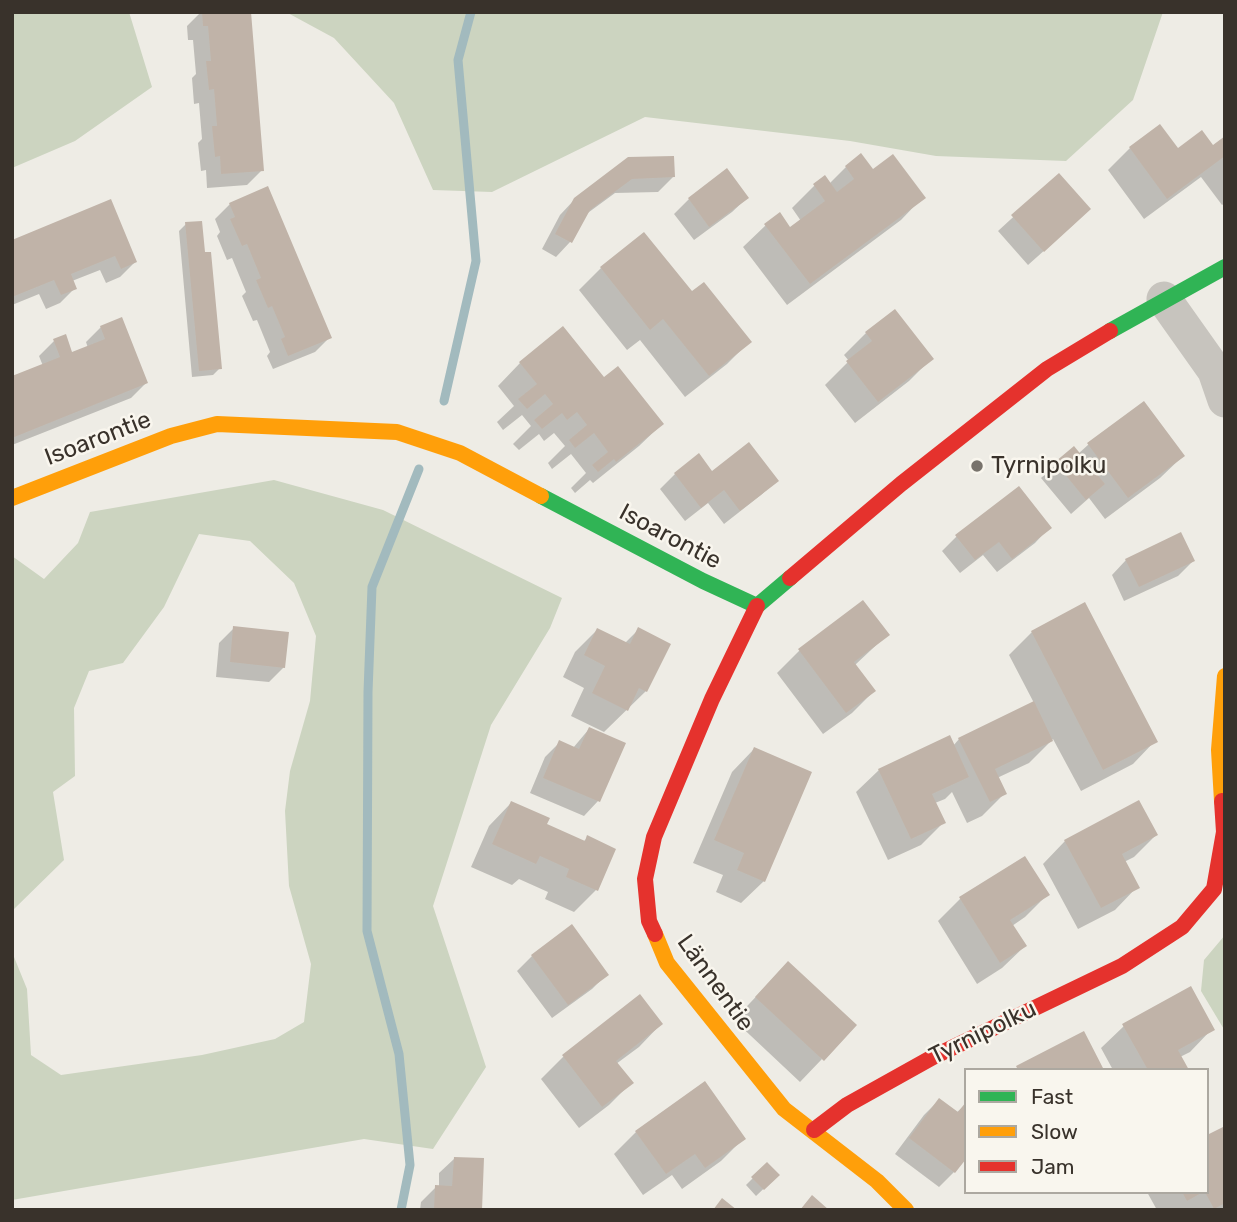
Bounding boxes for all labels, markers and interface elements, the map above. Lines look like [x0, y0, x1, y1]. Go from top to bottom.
street label: Isoarontie [41, 406, 155, 472]
place label: Tyrnipolku [991, 452, 1106, 480]
marker: Tyrnipolku [969, 458, 985, 474]
street label: Isoarontie [614, 498, 726, 576]
street label: Lännentie [670, 929, 760, 1037]
street label: Tyrnipolku [925, 995, 1041, 1071]
legend [964, 1068, 1209, 1194]
text: Fast [1031, 1084, 1073, 1109]
text: Slow [1031, 1119, 1078, 1144]
text: Jam [1031, 1154, 1075, 1179]

